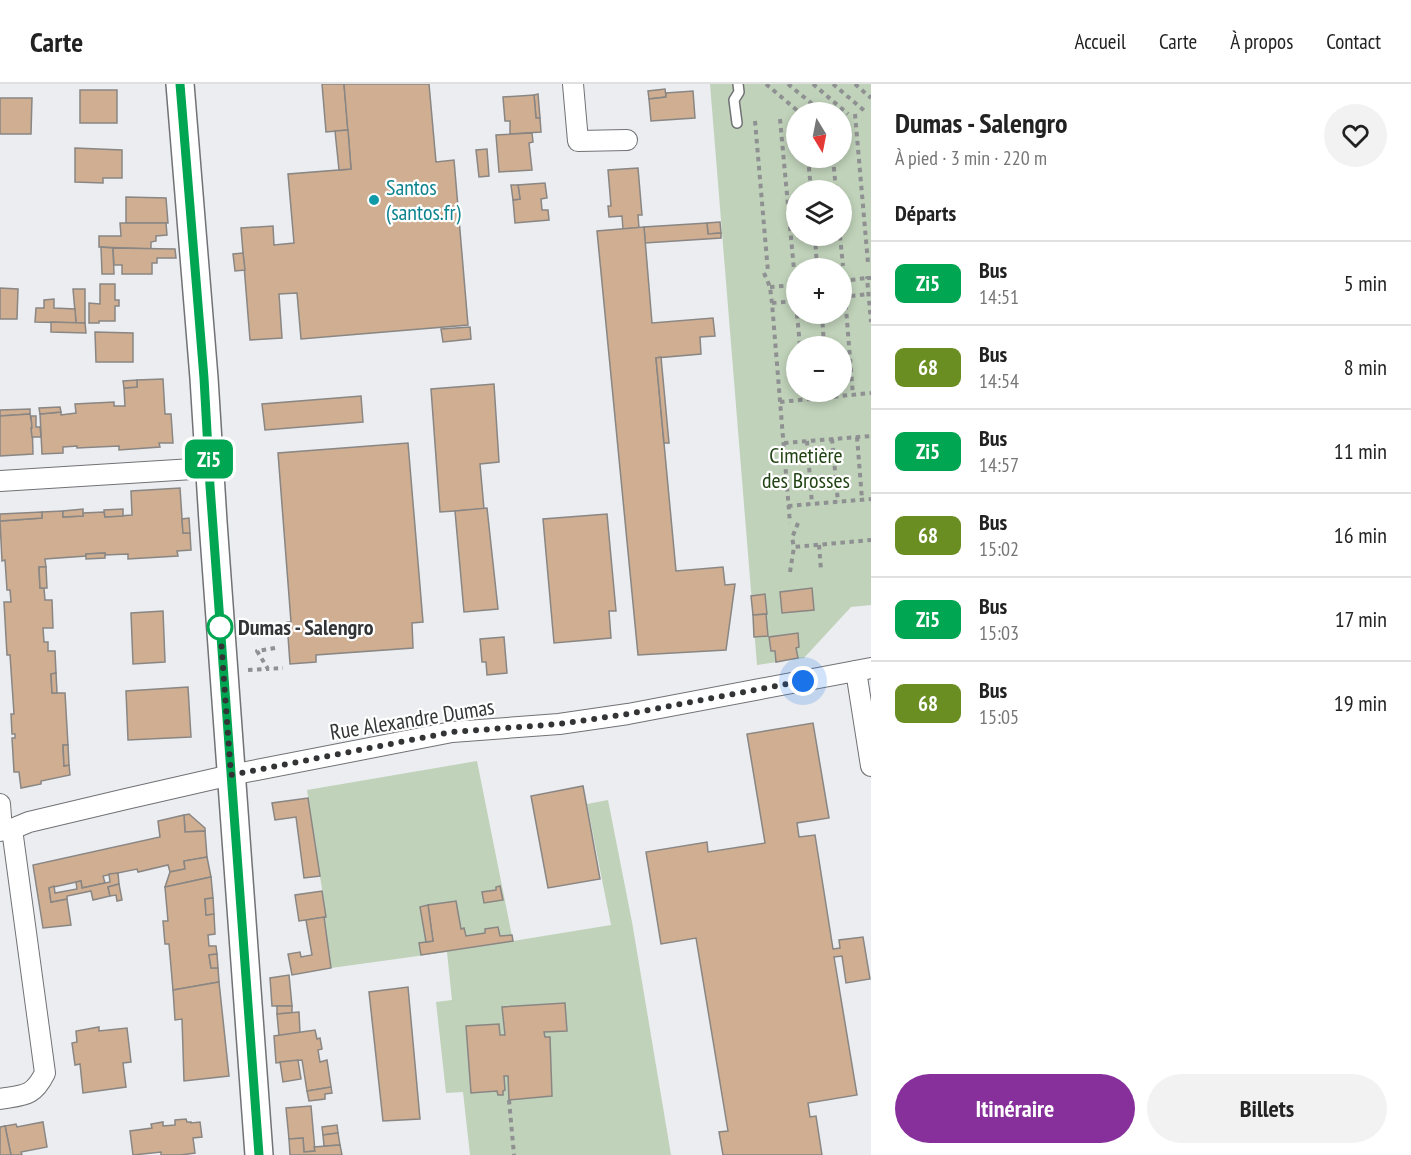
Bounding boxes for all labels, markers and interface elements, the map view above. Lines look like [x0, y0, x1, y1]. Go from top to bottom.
text: Carte [30, 23, 83, 60]
text: Accueil [1074, 28, 1126, 55]
text: Carte [1159, 28, 1197, 55]
text: À propos [1230, 28, 1293, 55]
text: Contact [1326, 28, 1381, 55]
north arrow [786, 102, 852, 168]
map controls [786, 102, 852, 402]
text: Dumas - Salengro [895, 104, 1068, 141]
button: heart [1324, 104, 1387, 167]
text: À pied · 3 min · 220 m [895, 145, 1047, 171]
place label: Santos (santos.fr) [386, 173, 461, 226]
button: layers [786, 180, 852, 246]
marker: Santos (santos.fr) [367, 193, 381, 207]
text: Départs [895, 199, 956, 227]
text: Bus [979, 256, 1007, 284]
button: + [786, 258, 852, 324]
text: 5 min [1344, 269, 1387, 297]
text: Zi5 [916, 270, 940, 297]
text: 14:51 [979, 284, 1019, 310]
button: − [786, 336, 852, 402]
text: Bus [979, 340, 1007, 368]
text: 8 min [1344, 353, 1387, 381]
text: 68 [918, 354, 938, 381]
text: 14:54 [979, 368, 1019, 394]
text: Bus [979, 424, 1007, 452]
text: 11 min [1334, 437, 1387, 465]
text: Zi5 [916, 438, 940, 465]
line badge: Zi5 [174, 440, 244, 478]
park label: Cimetière des Brosses [762, 441, 850, 494]
text: Zi5 [197, 446, 221, 473]
text: 14:57 [979, 452, 1019, 478]
text: Bus [979, 508, 1007, 536]
text: 16 min [1334, 521, 1387, 549]
text: 68 [918, 522, 938, 549]
text: 15:02 [979, 536, 1019, 562]
text: Bus [979, 592, 1007, 620]
text: 17 min [1335, 605, 1387, 633]
text: Zi5 [916, 606, 940, 633]
place label: Dumas - Salengro [238, 613, 374, 641]
marker: Dumas - Salengro [207, 614, 233, 640]
text: 15:03 [979, 620, 1019, 646]
your location [788, 666, 818, 696]
text: Bus [979, 676, 1007, 704]
text: 19 min [1334, 689, 1387, 717]
text: 68 [918, 690, 938, 717]
street label: Rue Alexandre Dumas [328, 692, 496, 746]
text: 15:05 [979, 704, 1019, 730]
button: Itinéraire [895, 1074, 1135, 1143]
button: Billets [1147, 1074, 1387, 1143]

